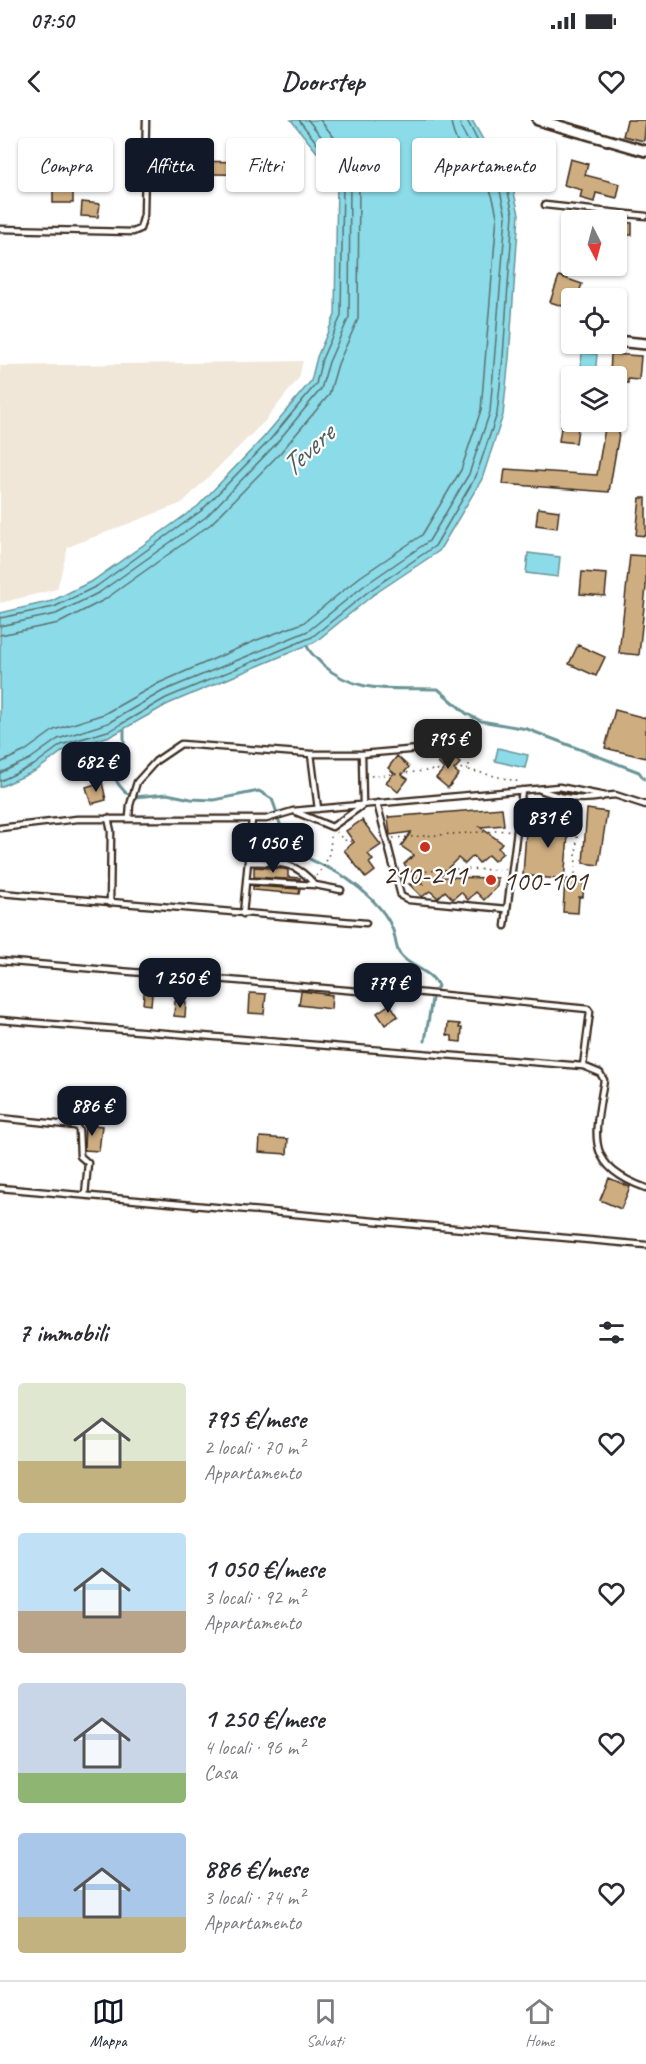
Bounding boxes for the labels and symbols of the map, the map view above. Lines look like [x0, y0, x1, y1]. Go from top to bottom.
north arrow [561, 210, 627, 276]
water label: Tevere [272, 412, 345, 485]
pin: 795 € [406, 719, 490, 770]
pin: 682 € [54, 742, 138, 793]
pin: 831 € [506, 798, 590, 849]
pin: 1 050 € [218, 823, 328, 874]
marker: 210-211 [418, 840, 432, 854]
place label: 210-211 [383, 857, 469, 892]
place label: 100-101 [503, 863, 589, 898]
marker: 100-101 [484, 873, 498, 887]
pin: 1 250 € [125, 958, 235, 1009]
pin: 779 € [346, 963, 430, 1014]
pin: 886 € [50, 1086, 134, 1137]

